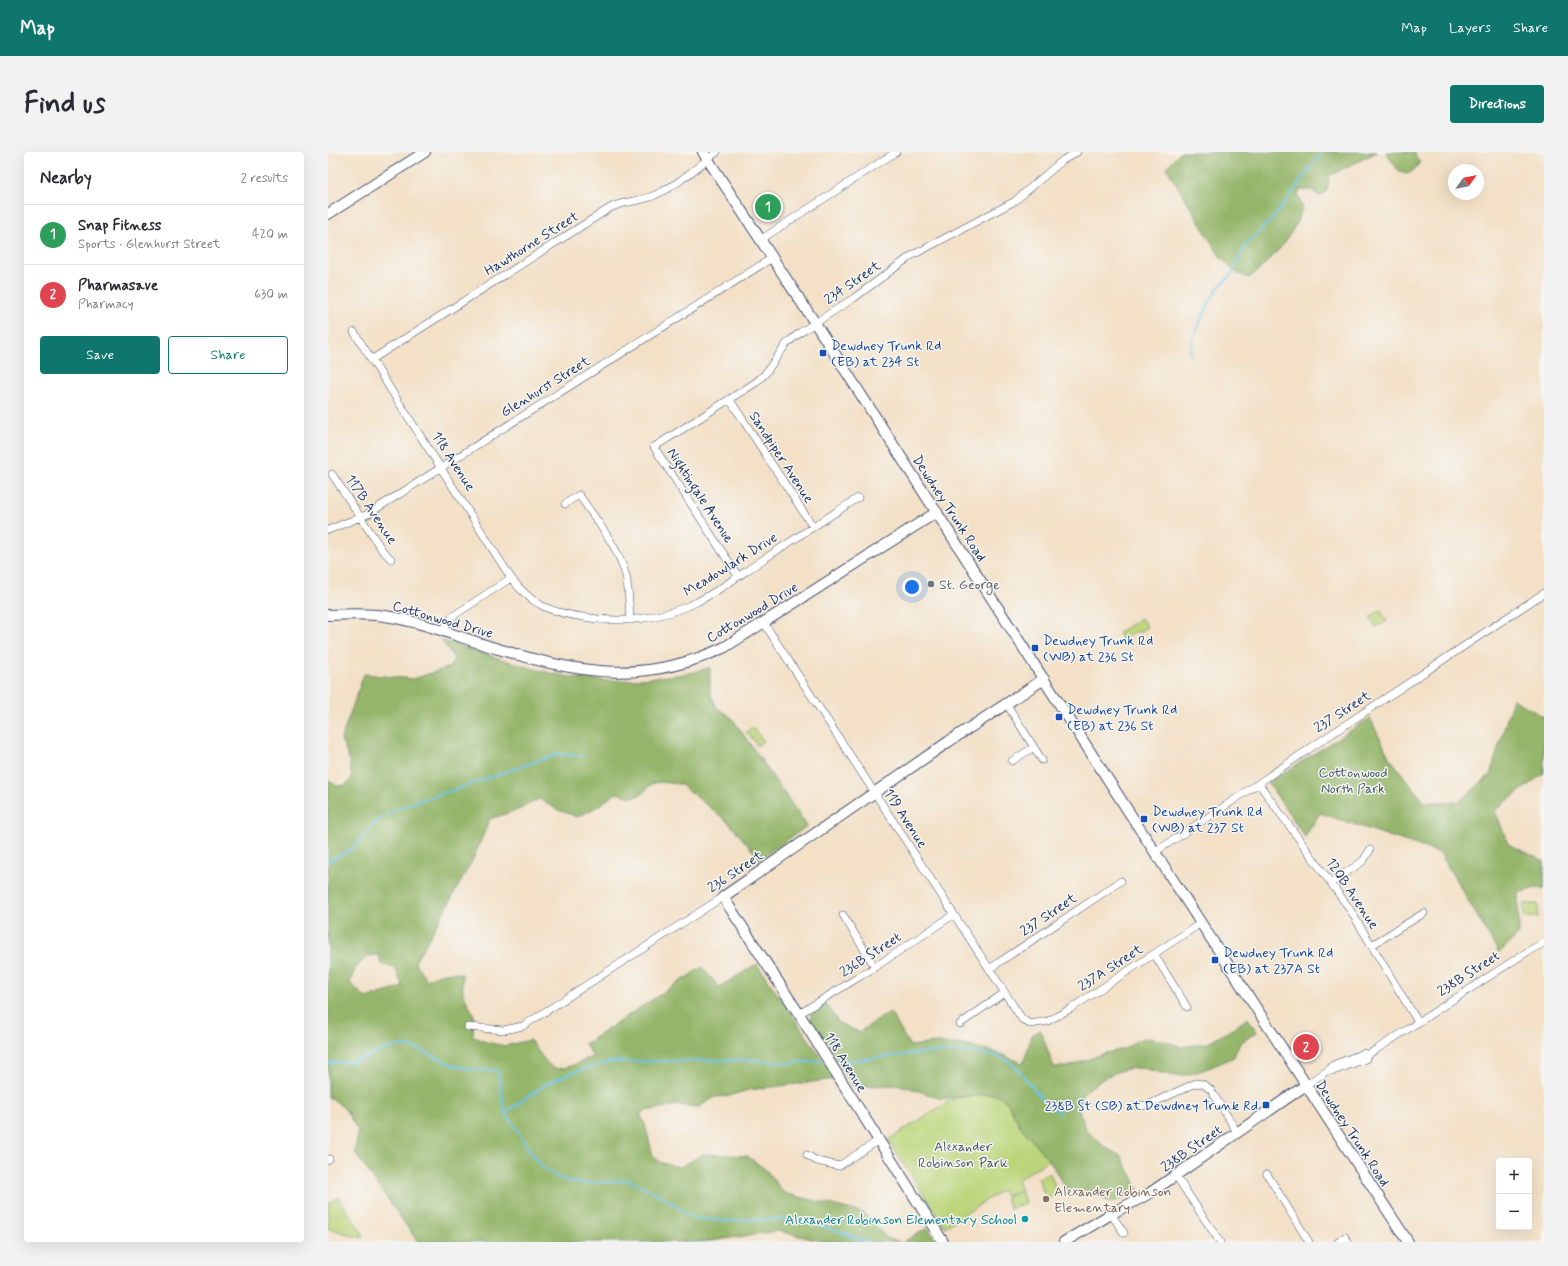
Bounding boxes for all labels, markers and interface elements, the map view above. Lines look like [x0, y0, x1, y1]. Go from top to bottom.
text: Map [20, 16, 55, 41]
text: Map [1401, 19, 1427, 37]
text: Layers [1449, 19, 1491, 37]
text: Share [1513, 19, 1548, 37]
button: Directions [1450, 85, 1544, 123]
text: Find us [24, 86, 105, 123]
north arrow [1448, 164, 1484, 200]
text: Nearby [40, 167, 92, 189]
text: 2 results [241, 170, 288, 187]
pin: 1 [755, 192, 781, 222]
street label: Hawthorne Street [481, 208, 582, 280]
text: Snap Fitness [78, 216, 162, 236]
text: 1 [50, 226, 56, 243]
text: 420 m [252, 226, 288, 243]
text: Sports · Glenhurst Street [78, 236, 220, 253]
street label: 234 Street [821, 256, 885, 309]
text: Pharmasave [78, 276, 158, 296]
text: 2 [50, 286, 56, 303]
text: 630 m [254, 286, 288, 303]
text: Pharmacy [78, 296, 134, 313]
button: Save [40, 336, 160, 374]
button: Share [168, 336, 288, 374]
place label: Dewdney Trunk Rd (EB) at 234 St [831, 337, 941, 371]
marker: Dewdney Trunk Rd (EB) at 234 St [818, 348, 828, 358]
street label: Glenhurst Street [497, 352, 594, 422]
street label: Sandpiper Avenue [745, 408, 818, 507]
street label: 118 Avenue [427, 428, 479, 495]
street label: Nightingale Avenue [661, 445, 738, 548]
street label: Dewdney Trunk Road [908, 452, 990, 565]
street label: 117B Avenue [341, 471, 401, 548]
street label: Meadowlark Drive [680, 529, 781, 601]
place label: St. George [939, 576, 1000, 595]
your location [902, 577, 922, 597]
street label: Cottonwood Drive [703, 578, 802, 647]
marker: St. George [926, 579, 936, 589]
street label: Cottonwood Drive [390, 597, 495, 643]
place label: Dewdney Trunk Rd (WB) at 236 St [1043, 632, 1153, 666]
marker: Dewdney Trunk Rd (WB) at 236 St [1030, 643, 1040, 653]
street label: 237 Street [1311, 686, 1375, 737]
place label: Dewdney Trunk Rd (EB) at 236 St [1067, 701, 1177, 735]
marker: Dewdney Trunk Rd (EB) at 236 St [1054, 712, 1064, 722]
park label: Cottonwood North Park [1318, 764, 1388, 798]
street label: 119 Avenue [879, 785, 931, 852]
place label: Dewdney Trunk Rd (WB) at 237 St [1152, 803, 1262, 837]
marker: Dewdney Trunk Rd (WB) at 237 St [1139, 814, 1149, 824]
street label: 236 Street [704, 846, 767, 897]
street label: 120B Avenue [1322, 854, 1383, 933]
street label: 237 Street [1017, 889, 1081, 940]
street label: 236B Street [836, 928, 905, 981]
street label: 237A Street [1075, 940, 1147, 995]
place label: Dewdney Trunk Rd (EB) at 237A St [1223, 944, 1333, 978]
street label: 238B Street [1434, 947, 1503, 1001]
marker: Dewdney Trunk Rd (EB) at 237A St [1210, 955, 1220, 965]
street label: 118 Avenue [820, 1029, 871, 1096]
pin: 2 [1293, 1032, 1319, 1062]
street label: Dewdney Trunk Road [1311, 1077, 1393, 1190]
place label: 238B St (SB) at Dewdney Trunk Rd [1045, 1097, 1258, 1115]
marker: 238B St (SB) at Dewdney Trunk Rd [1261, 1100, 1271, 1110]
street label: 238B Street [1157, 1121, 1226, 1176]
park label: Alexander Robinson Park [918, 1138, 1008, 1172]
map controls [1496, 1158, 1532, 1230]
button: + [1496, 1158, 1532, 1194]
place label: Alexander Robinson Elementary [1054, 1183, 1171, 1217]
marker: Alexander Robinson Elementary [1041, 1194, 1051, 1204]
button: − [1496, 1194, 1532, 1230]
place label: Alexander Robinson Elementary School [785, 1211, 1017, 1229]
marker: Alexander Robinson Elementary School [1020, 1214, 1030, 1224]

